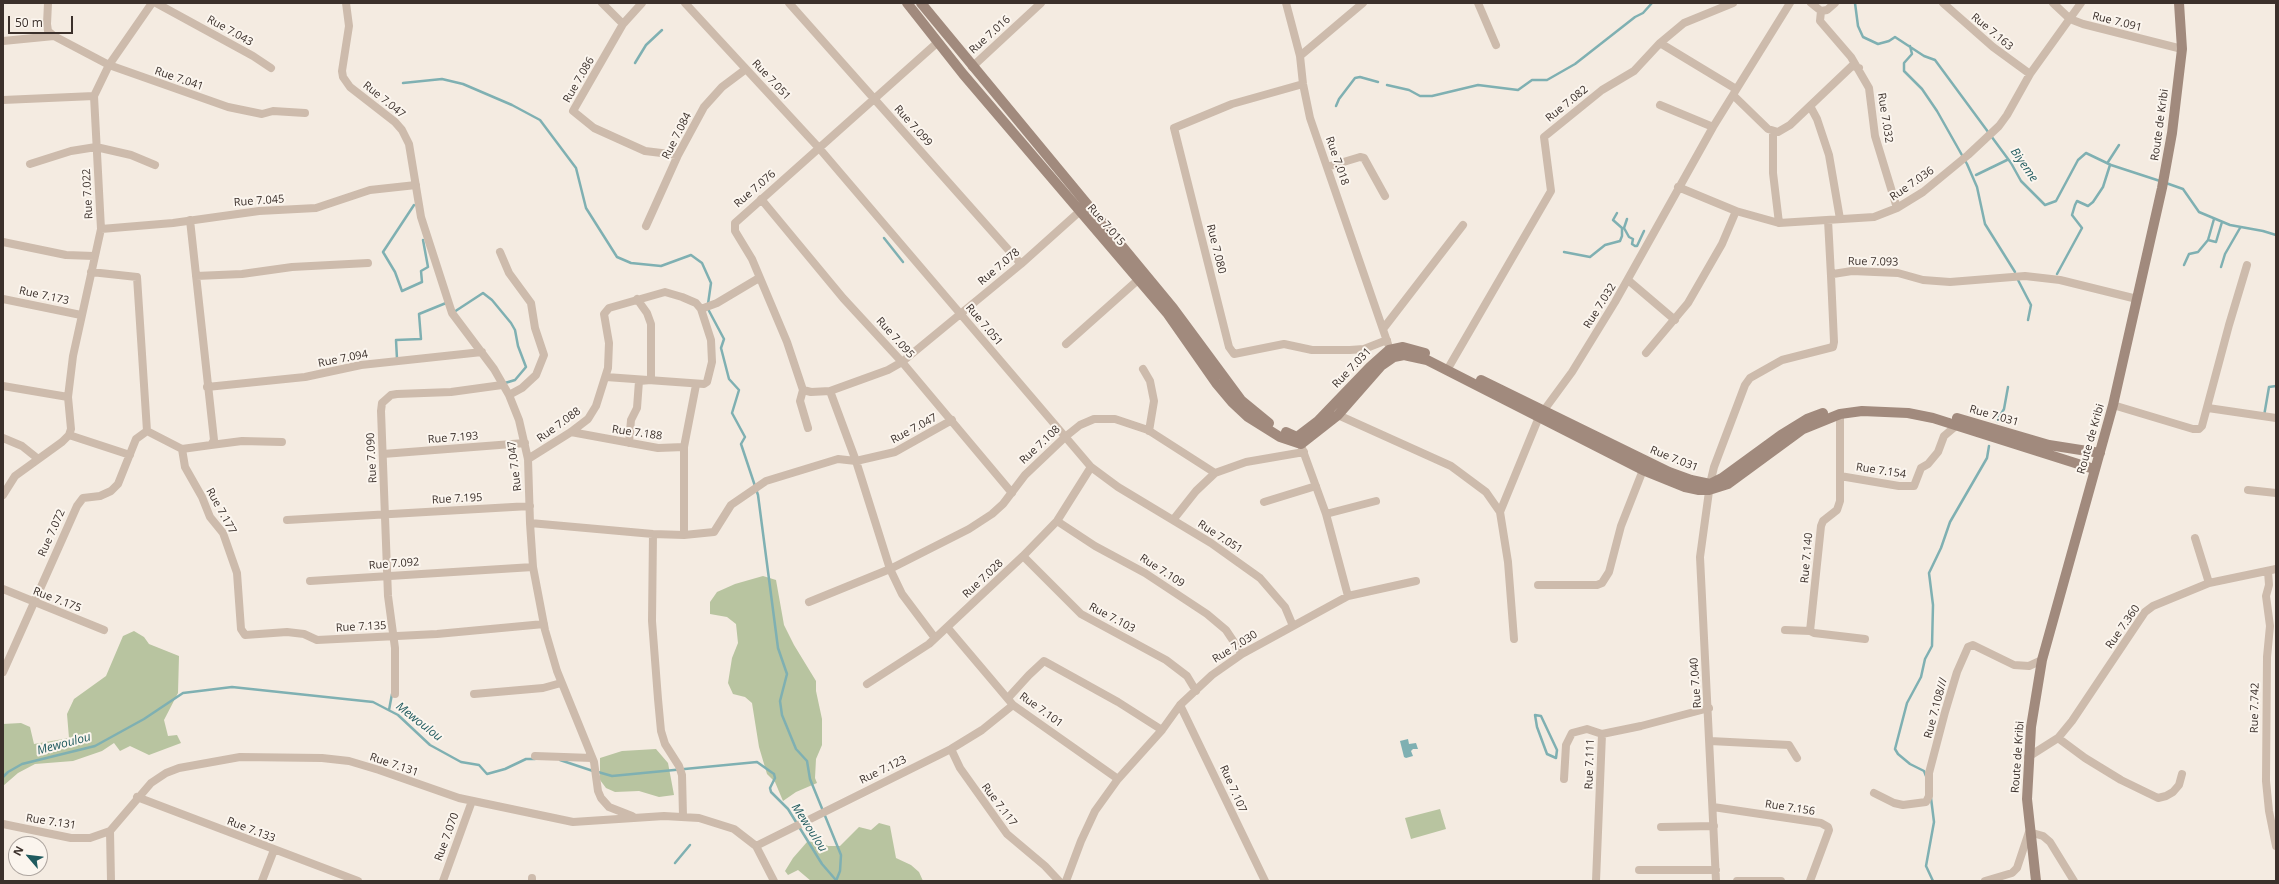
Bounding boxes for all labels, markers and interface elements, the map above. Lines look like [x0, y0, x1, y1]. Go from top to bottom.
scale bar [10, 8, 75, 34]
street label: Rue 7.091 [2091, 9, 2143, 35]
street label: Rue 7.163 [1968, 11, 2016, 53]
street label: Rue 7.043 [205, 13, 255, 49]
street label: Rue 7.016 [967, 13, 1013, 57]
text: 50 m [15, 14, 43, 31]
street label: Rue 7.086 [561, 55, 597, 105]
street label: Rue 7.051 [749, 57, 793, 103]
street label: Rue 7.041 [153, 65, 205, 93]
street label: Rue 7.047 [360, 79, 408, 121]
street label: Rue 7.082 [1543, 83, 1591, 125]
street label: Route de Kribi [2148, 88, 2172, 162]
street label: Rue 7.032 [1875, 92, 1895, 144]
street label: Rue 7.099 [891, 103, 935, 149]
street label: Rue 7.084 [660, 110, 694, 162]
street label: Rue 7.018 [1323, 135, 1351, 187]
water label: Biyeme [2007, 145, 2041, 185]
street label: Rue 7.036 [1887, 164, 1937, 204]
street label: Rue 7.076 [732, 167, 778, 211]
street label: Rue 7.022 [80, 168, 96, 220]
street label: Rue 7.045 [233, 193, 285, 209]
street label: Rue 7.015 [1084, 202, 1128, 248]
street label: Rue 7.080 [1203, 223, 1229, 275]
street label: Rue 7.078 [975, 246, 1023, 288]
street label: Rue 7.093 [1848, 255, 1898, 269]
street label: Rue 7.032 [1581, 281, 1619, 331]
street label: Rue 7.173 [18, 284, 70, 308]
street label: Rue 7.051 [963, 301, 1005, 349]
street label: Rue 7.095 [873, 315, 917, 361]
street label: Rue 7.031 [1330, 345, 1374, 391]
street label: Rue 7.094 [317, 348, 369, 370]
street label: Route de Kribi [2075, 402, 2107, 476]
street label: Rue 7.031 [1968, 403, 2020, 429]
street label: Rue 7.088 [535, 405, 583, 445]
street label: Rue 7.047 [889, 411, 939, 447]
street label: Rue 7.188 [611, 423, 663, 443]
street label: Rue 7.108 [1017, 423, 1063, 467]
street label: Rue 7.193 [427, 430, 479, 446]
street label: Rue 7.090 [364, 432, 380, 484]
street label: Rue 7.047 [505, 440, 525, 492]
street label: Rue 7.031 [1648, 443, 1700, 475]
street label: Rue 7.154 [1855, 461, 1907, 481]
street label: Rue 7.177 [203, 486, 239, 536]
street label: Rue 7.195 [431, 491, 483, 507]
street label: Rue 7.072 [36, 507, 68, 559]
street label: Rue 7.051 [1195, 518, 1245, 556]
street label: Rue 7.140 [1798, 532, 1816, 584]
street label: Rue 7.109 [1137, 552, 1187, 590]
street label: Rue 7.092 [368, 556, 420, 572]
street label: Rue 7.028 [960, 557, 1006, 601]
street label: Rue 7.175 [31, 585, 83, 615]
street label: Rue 7.103 [1087, 600, 1137, 636]
street label: Rue 7.360 [2103, 602, 2143, 652]
street label: Rue 7.135 [335, 619, 387, 635]
street label: Rue 7.030 [1210, 628, 1260, 666]
street label: Rue 7.040 [1688, 657, 1704, 709]
street label: Rue 7.108/// [1922, 676, 1950, 740]
street label: Rue 7.742 [2248, 683, 2262, 733]
street label: Rue 7.101 [1017, 690, 1065, 730]
water label: Mewoulou [393, 699, 445, 745]
street label: Route de Kribi [2009, 720, 2027, 794]
water label: Mewoulou [36, 730, 92, 758]
street label: Rue 7.111 [1583, 738, 1597, 790]
street label: Rue 7.131 [368, 751, 420, 779]
street label: Rue 7.123 [857, 753, 909, 787]
street label: Rue 7.107 [1217, 763, 1249, 815]
street label: Rue 7.117 [978, 781, 1020, 829]
street label: Rue 7.156 [1764, 798, 1816, 818]
water label: Mewoulou [788, 801, 830, 855]
street label: Rue 7.070 [432, 811, 462, 863]
street label: Rue 7.131 [25, 812, 77, 832]
street label: Rue 7.133 [225, 815, 277, 845]
north arrow [8, 836, 48, 876]
text: N [9, 843, 27, 858]

